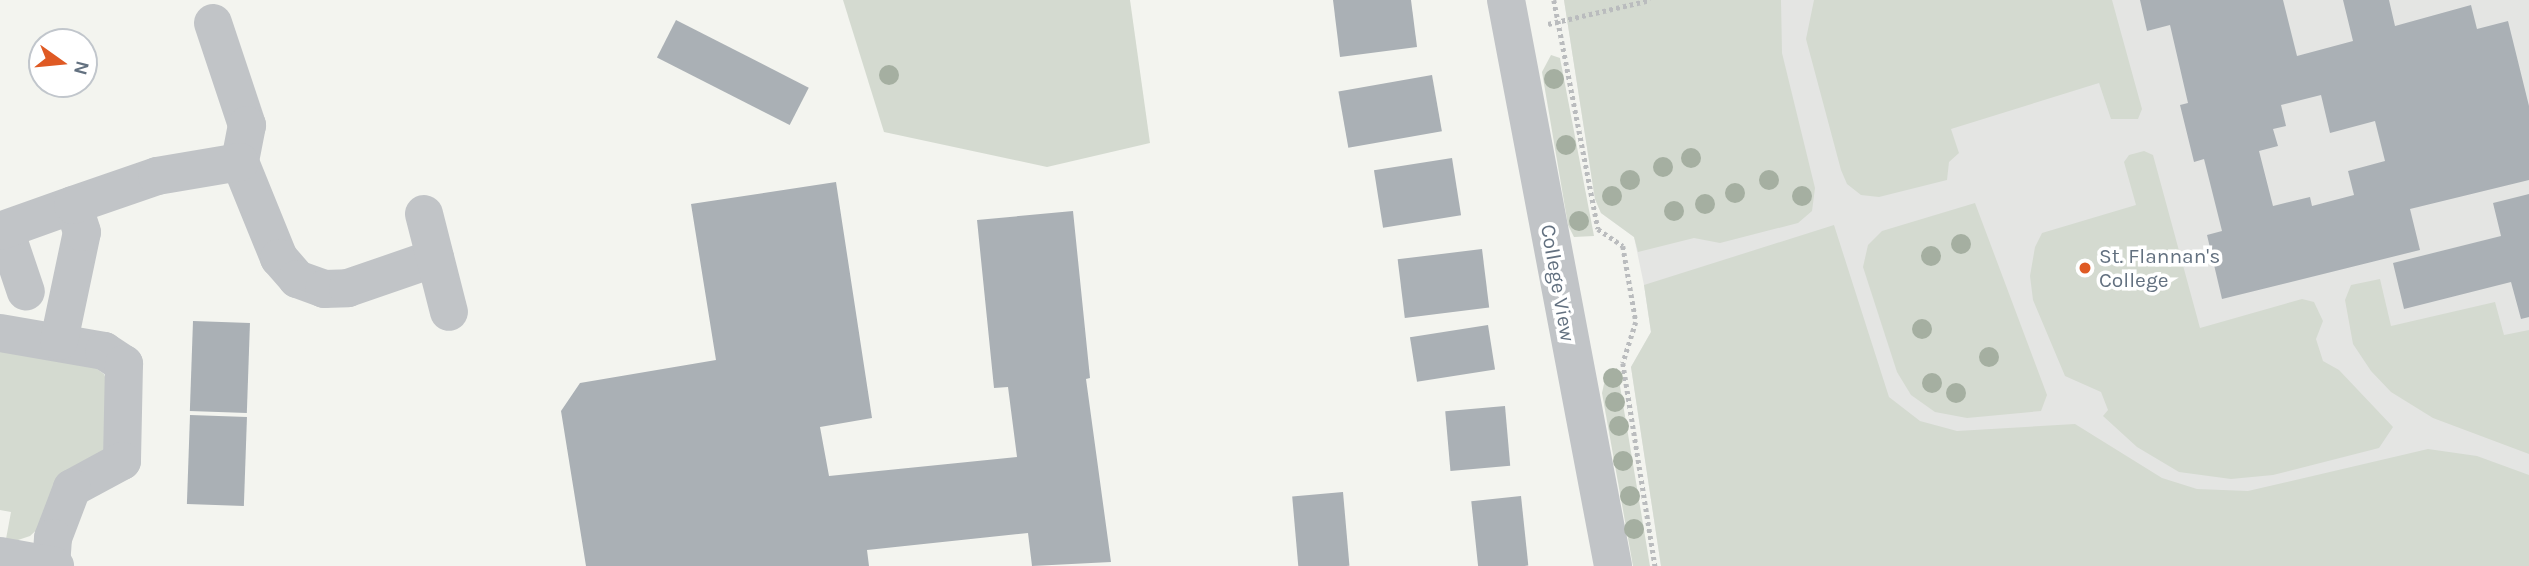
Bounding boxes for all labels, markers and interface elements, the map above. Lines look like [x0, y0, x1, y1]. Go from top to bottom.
north arrow [28, 28, 98, 98]
text: N [69, 58, 94, 77]
street label: College View [1535, 222, 1581, 344]
place label: St. Flannan's College [2099, 243, 2220, 293]
marker: St. Flannan's College [2077, 260, 2093, 276]

